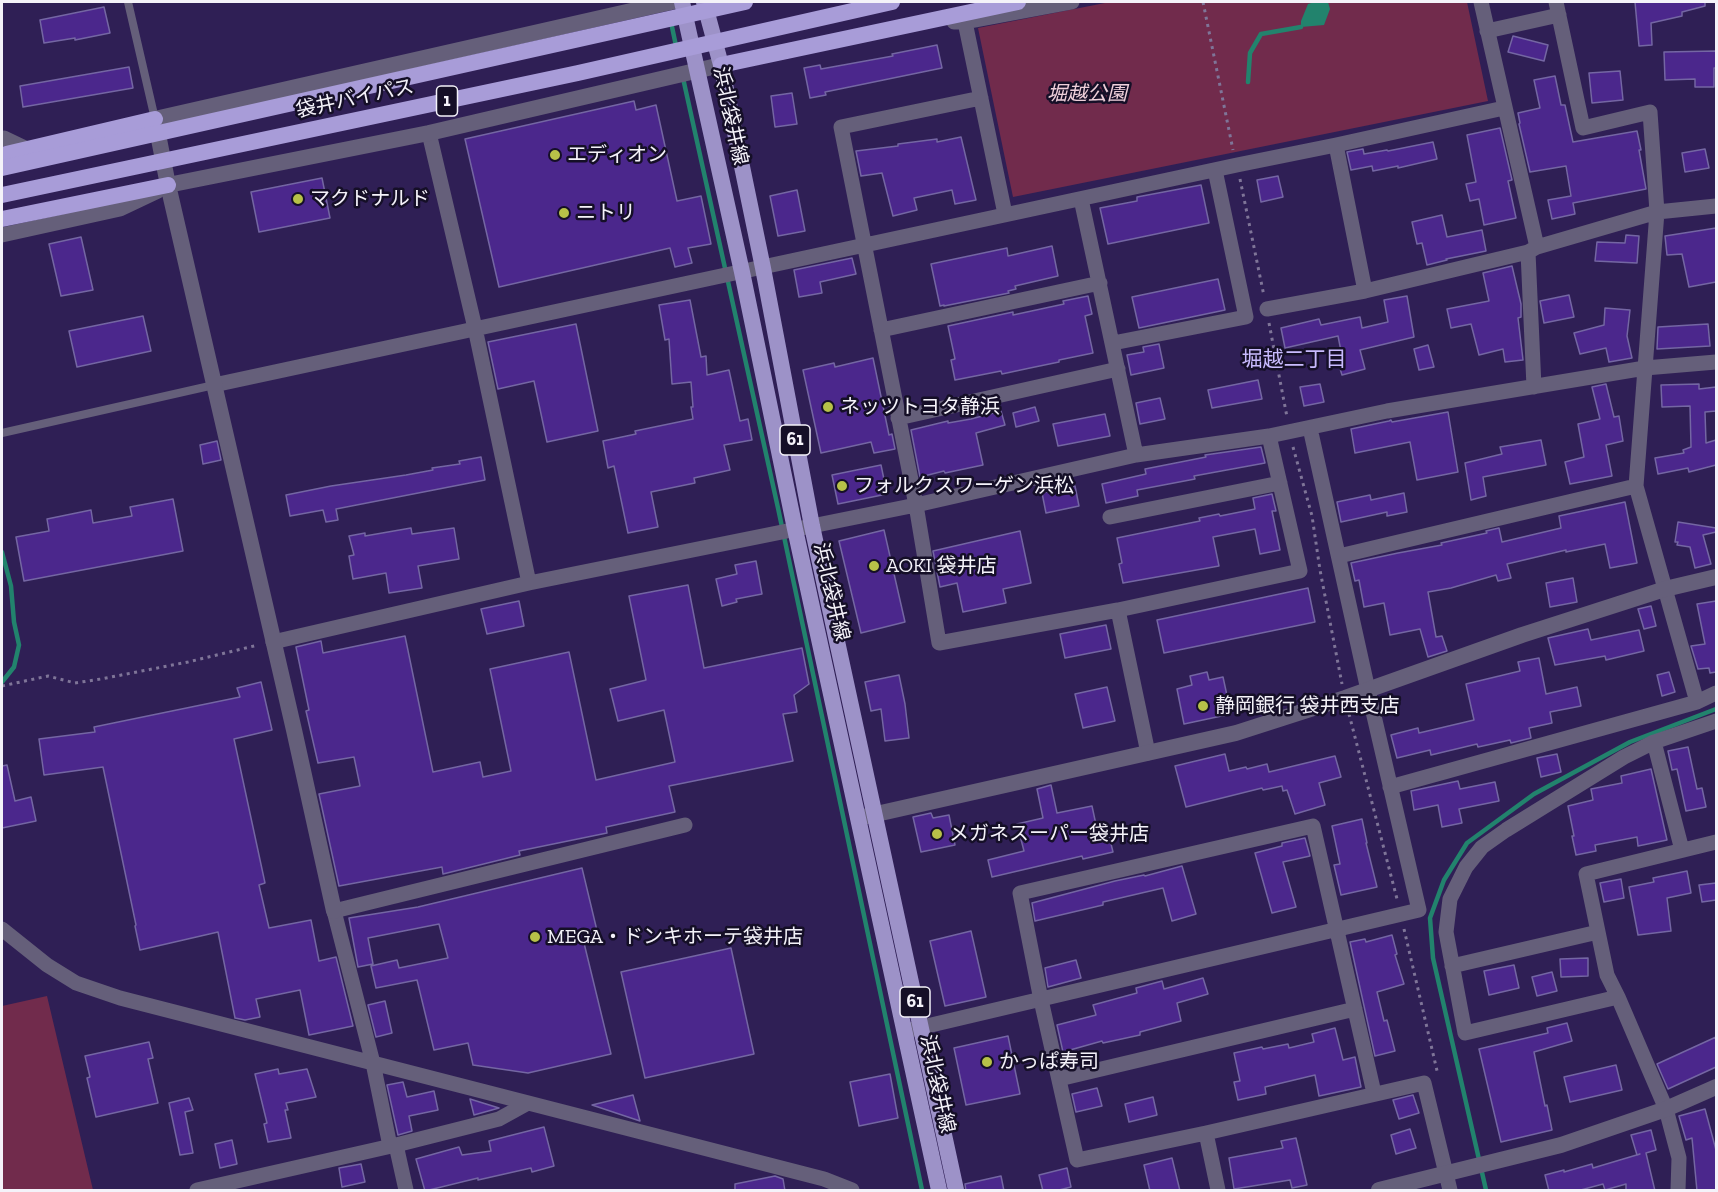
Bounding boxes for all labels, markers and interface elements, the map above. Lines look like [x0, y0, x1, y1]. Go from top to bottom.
street label: 浜北袋井線 [708, 65, 752, 167]
street label: 袋井バイパス [294, 75, 416, 123]
park label: 堀越公園 [1047, 82, 1127, 106]
road number: 1 [436, 86, 458, 116]
place label: エディオン [567, 143, 667, 167]
marker: エディオン [548, 148, 562, 162]
place label: マクドナルド [310, 187, 430, 211]
marker: マクドナルド [291, 192, 305, 206]
place label: ニトリ [576, 201, 636, 225]
marker: ニトリ [557, 206, 571, 220]
district label: 堀越二丁目 [1242, 347, 1346, 373]
place label: ネッツトヨタ静浜 [840, 395, 1000, 419]
marker: ネッツトヨタ静浜 [821, 400, 835, 414]
road number: 61 [780, 425, 810, 455]
place label: フォルクスワーゲン浜松 [854, 474, 1074, 498]
marker: フォルクスワーゲン浜松 [835, 479, 849, 493]
street label: 浜北袋井線 [808, 541, 854, 643]
place label: AOKI 袋井店 [886, 554, 997, 578]
marker: AOKI 袋井店 [867, 559, 881, 573]
place label: 静岡銀行 袋井西支店 [1215, 694, 1400, 718]
marker: 静岡銀行 袋井西支店 [1196, 699, 1210, 713]
place label: メガネスーパー袋井店 [949, 822, 1149, 846]
marker: メガネスーパー袋井店 [930, 827, 944, 841]
place label: MEGA・ドンキホーテ袋井店 [547, 925, 803, 949]
marker: MEGA・ドンキホーテ袋井店 [528, 930, 542, 944]
road number: 61 [900, 987, 930, 1017]
street label: 浜北袋井線 [915, 1033, 959, 1135]
place label: かっぱ寿司 [999, 1050, 1099, 1074]
marker: かっぱ寿司 [980, 1055, 994, 1069]

